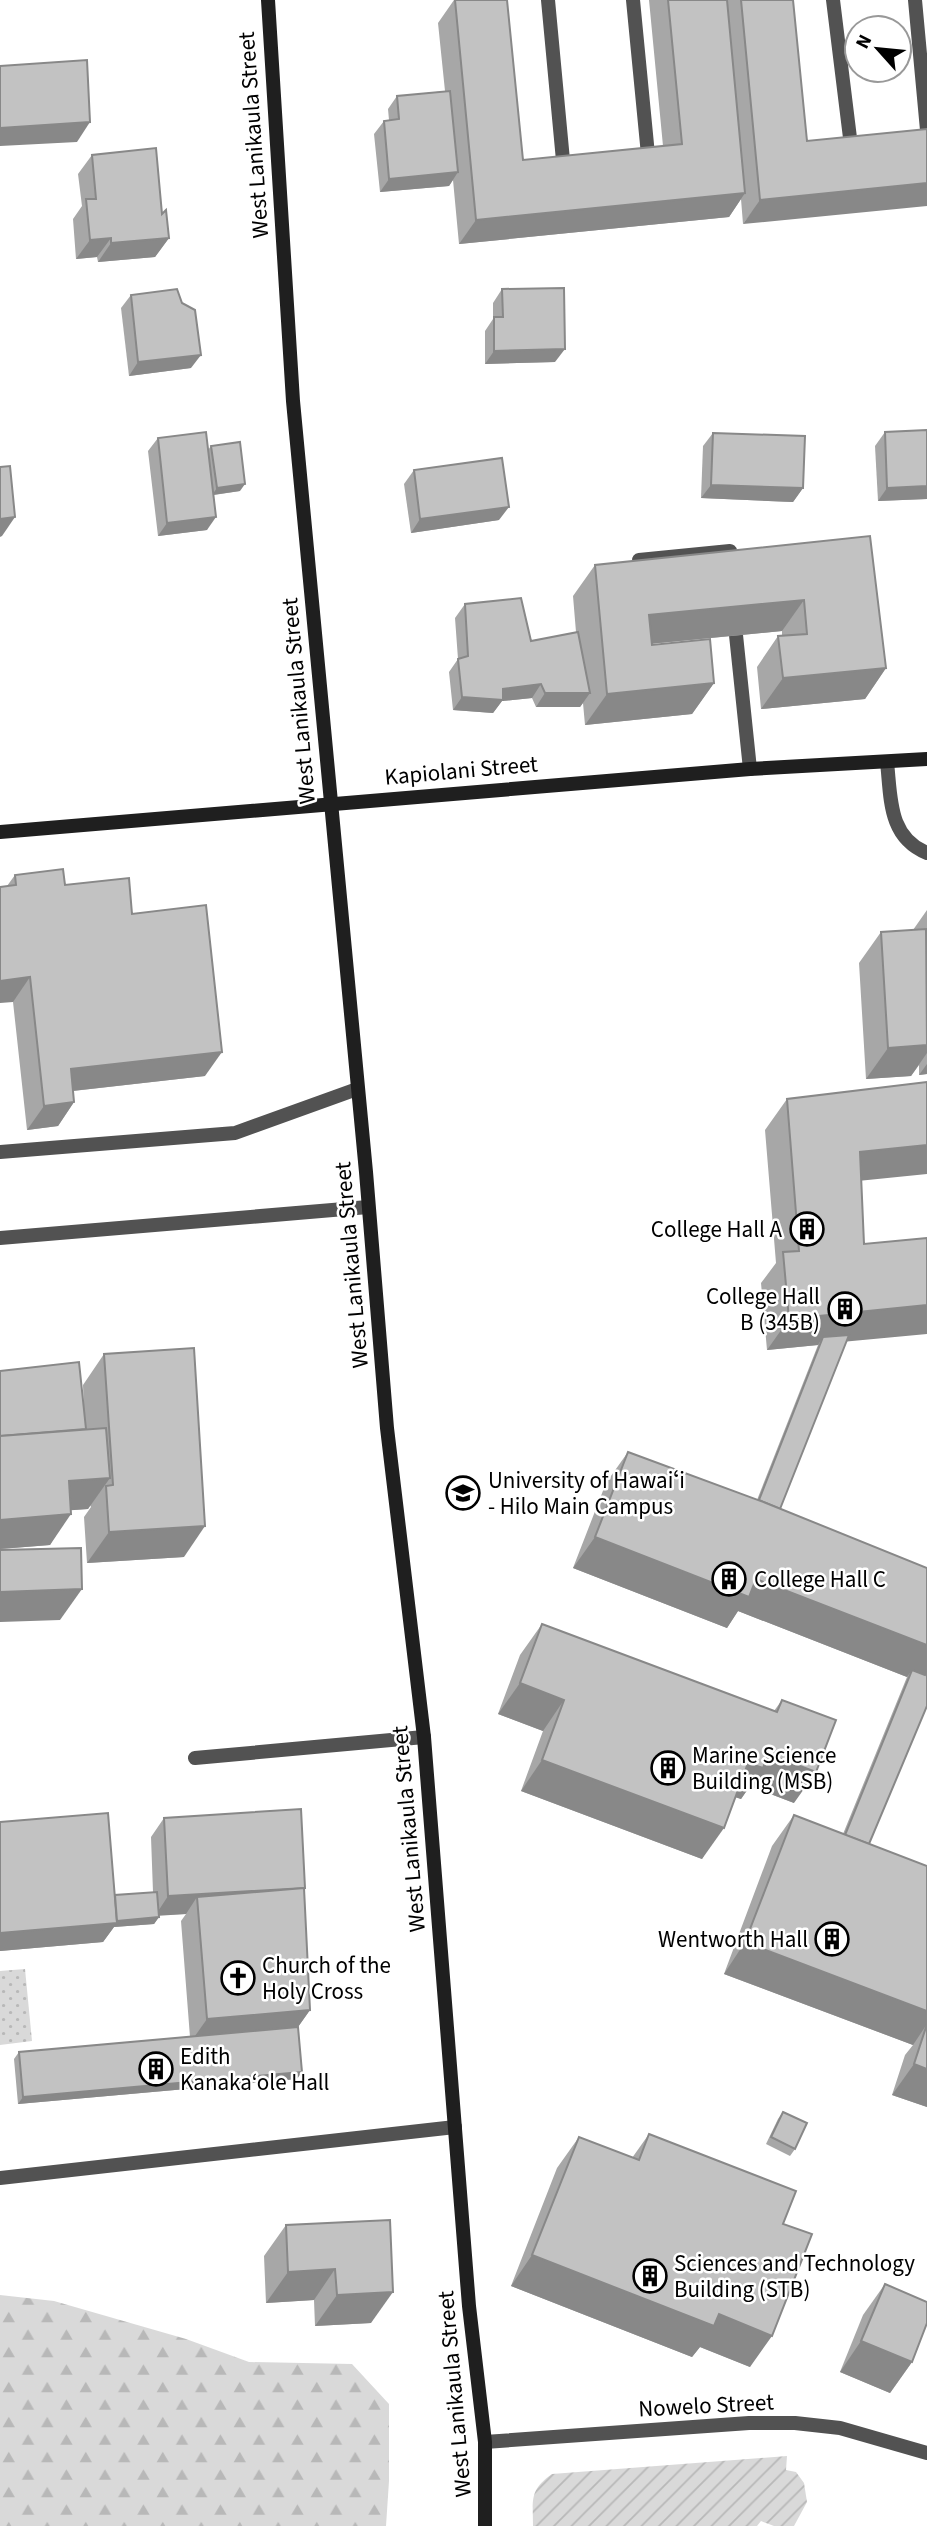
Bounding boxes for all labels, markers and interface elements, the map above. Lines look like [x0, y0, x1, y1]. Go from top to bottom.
north arrow [843, 14, 913, 84]
street label: West Lanikaula Street [230, 30, 277, 239]
text: N [849, 30, 879, 54]
street label: West Lanikaula Street [273, 596, 324, 805]
street label: Kapiolani Street [383, 747, 539, 794]
street label: West Lanikaula Street [326, 1160, 377, 1369]
building icon: College Hall A [788, 1210, 826, 1248]
place label: College Hall A [651, 1213, 783, 1246]
place label: College Hall B (345B) [706, 1280, 820, 1339]
building icon: College Hall B (345B) [826, 1290, 864, 1328]
place label: University of Hawaiʻi - Hilo Main Campus [488, 1464, 685, 1523]
school or university icon: University of Hawaiʻi - Hilo Main Campus [444, 1474, 482, 1512]
building icon: College Hall C [710, 1560, 748, 1598]
place label: College Hall C [754, 1563, 886, 1596]
street label: West Lanikaula Street [383, 1724, 434, 1933]
place label: Marine Science Building (MSB) [692, 1739, 836, 1798]
building icon: Marine Science Building (MSB) [649, 1749, 687, 1787]
building icon: Wentworth Hall [813, 1920, 851, 1958]
place label: Wentworth Hall [658, 1923, 808, 1956]
place label: Church of the Holy Cross [262, 1949, 391, 2008]
church icon: Church of the Holy Cross [219, 1959, 257, 1997]
place label: Edith Kanaka‘ole Hall [180, 2040, 329, 2099]
building icon: Edith Kanaka‘ole Hall [137, 2050, 175, 2088]
place label: Sciences and Technology Building (STB) [674, 2247, 915, 2306]
building icon: Sciences and Technology Building (STB) [631, 2257, 669, 2295]
street label: West Lanikaula Street [429, 2289, 480, 2498]
street label: Nowelo Street [637, 2385, 775, 2426]

